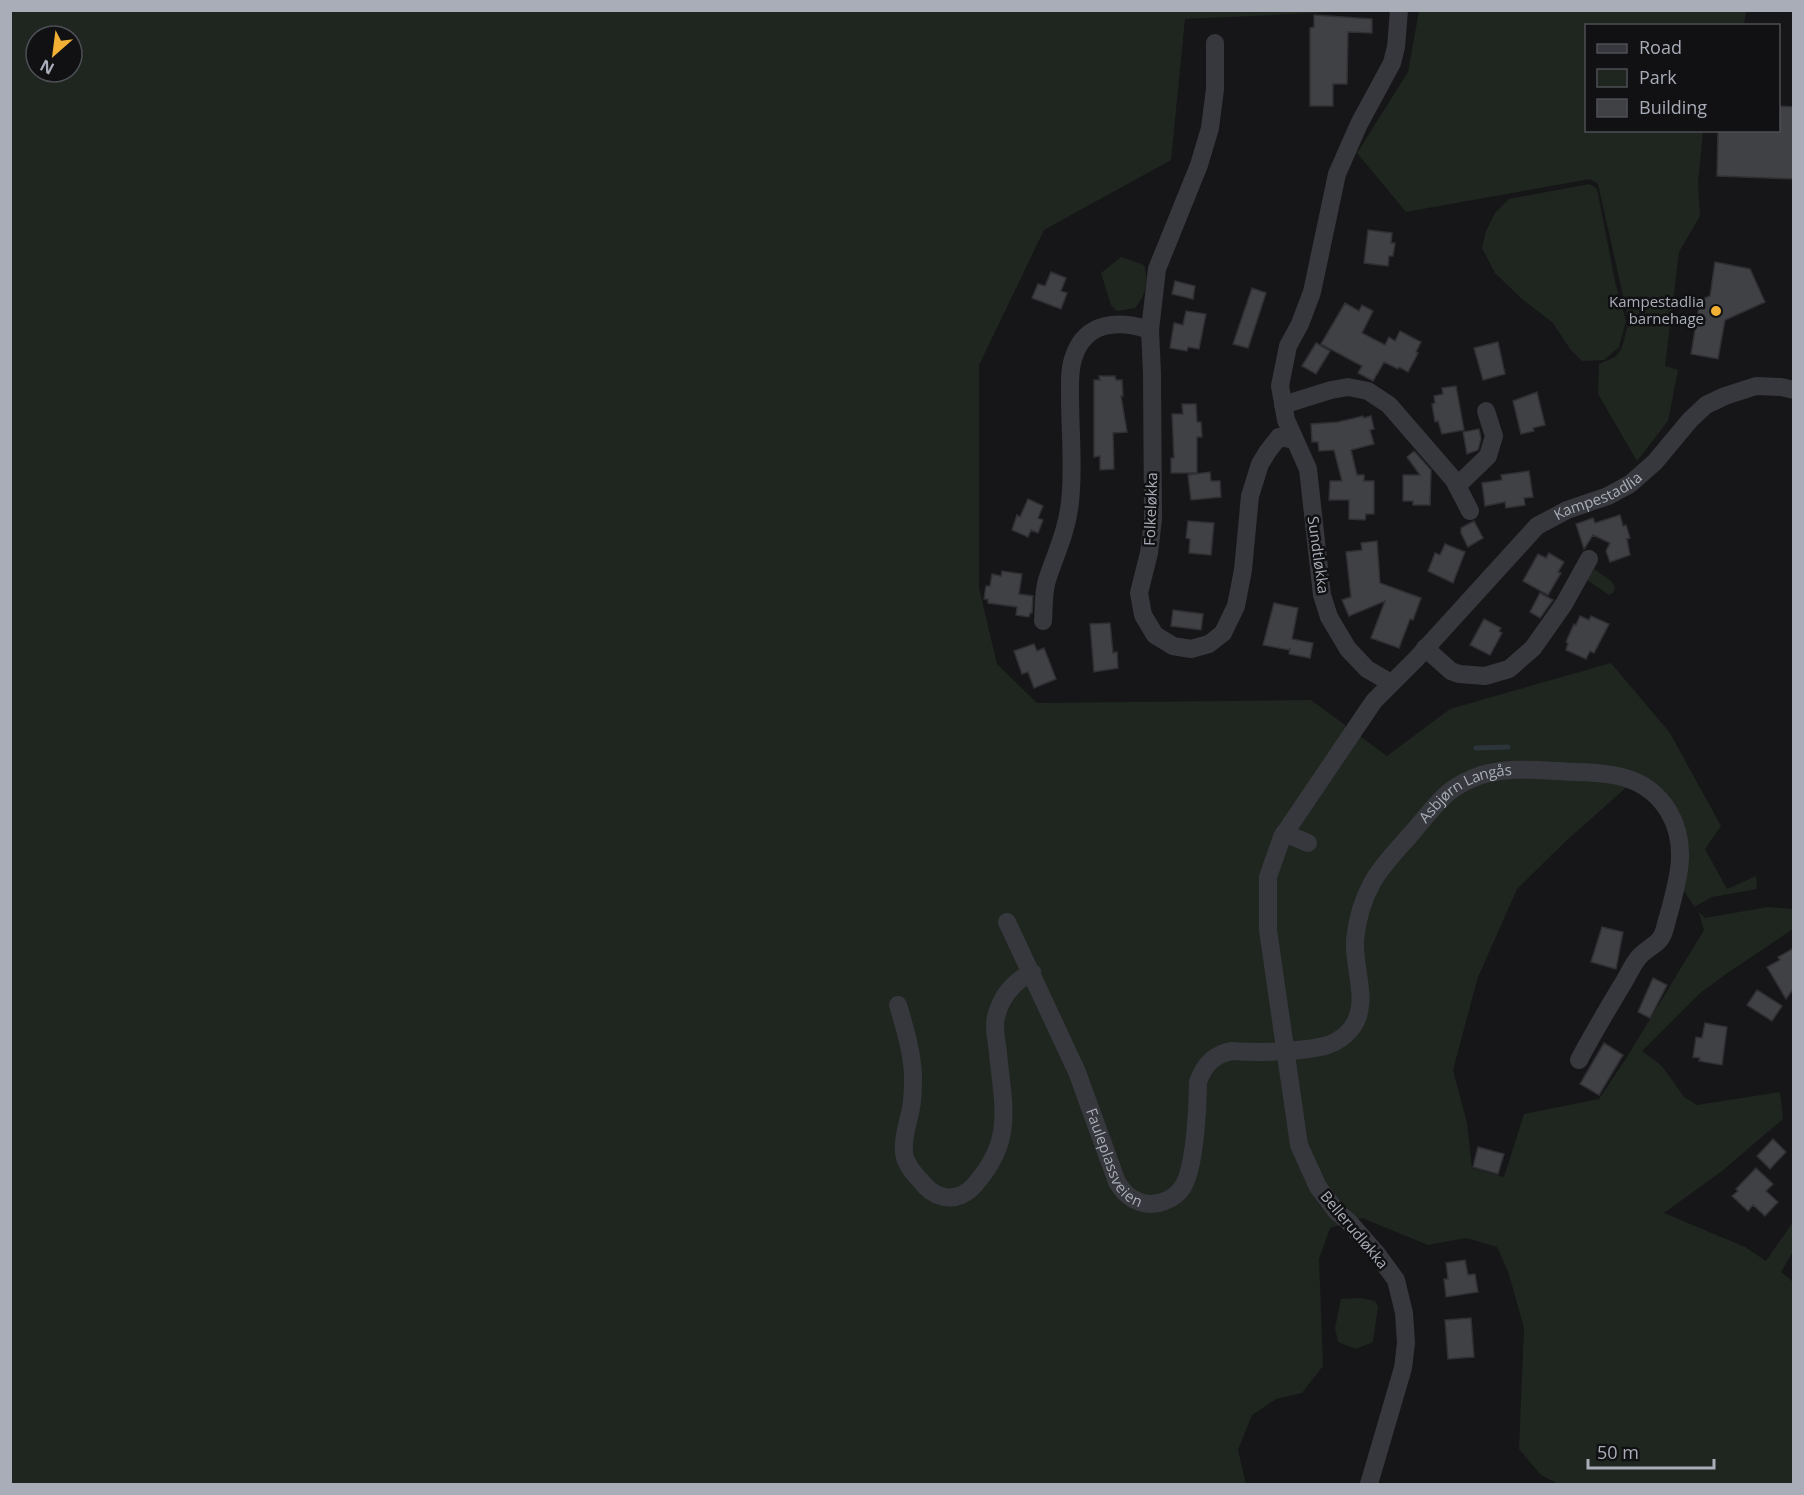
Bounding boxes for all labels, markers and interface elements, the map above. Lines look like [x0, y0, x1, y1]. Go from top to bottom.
north arrow [24, 24, 84, 84]
legend [1585, 24, 1780, 132]
text: Road [1639, 35, 1682, 59]
text: N [36, 54, 58, 80]
text: Park [1639, 65, 1677, 89]
text: Building [1639, 95, 1707, 119]
place label: Kampestadlia barnehage [1609, 291, 1704, 328]
marker: Kampestadlia barnehage [1709, 304, 1723, 318]
street label: Kampestadlia [1550, 467, 1646, 524]
street label: Folkeløkka [1139, 472, 1161, 546]
street label: Sundtløkka [1304, 515, 1334, 595]
street label: Asbjørn Langås [1414, 759, 1512, 827]
street label: Fauleplassveien [1082, 1105, 1146, 1211]
street label: Bellerudløkka [1316, 1186, 1393, 1272]
scale bar [1588, 1432, 1714, 1470]
text: 50 m [1597, 1440, 1639, 1464]

